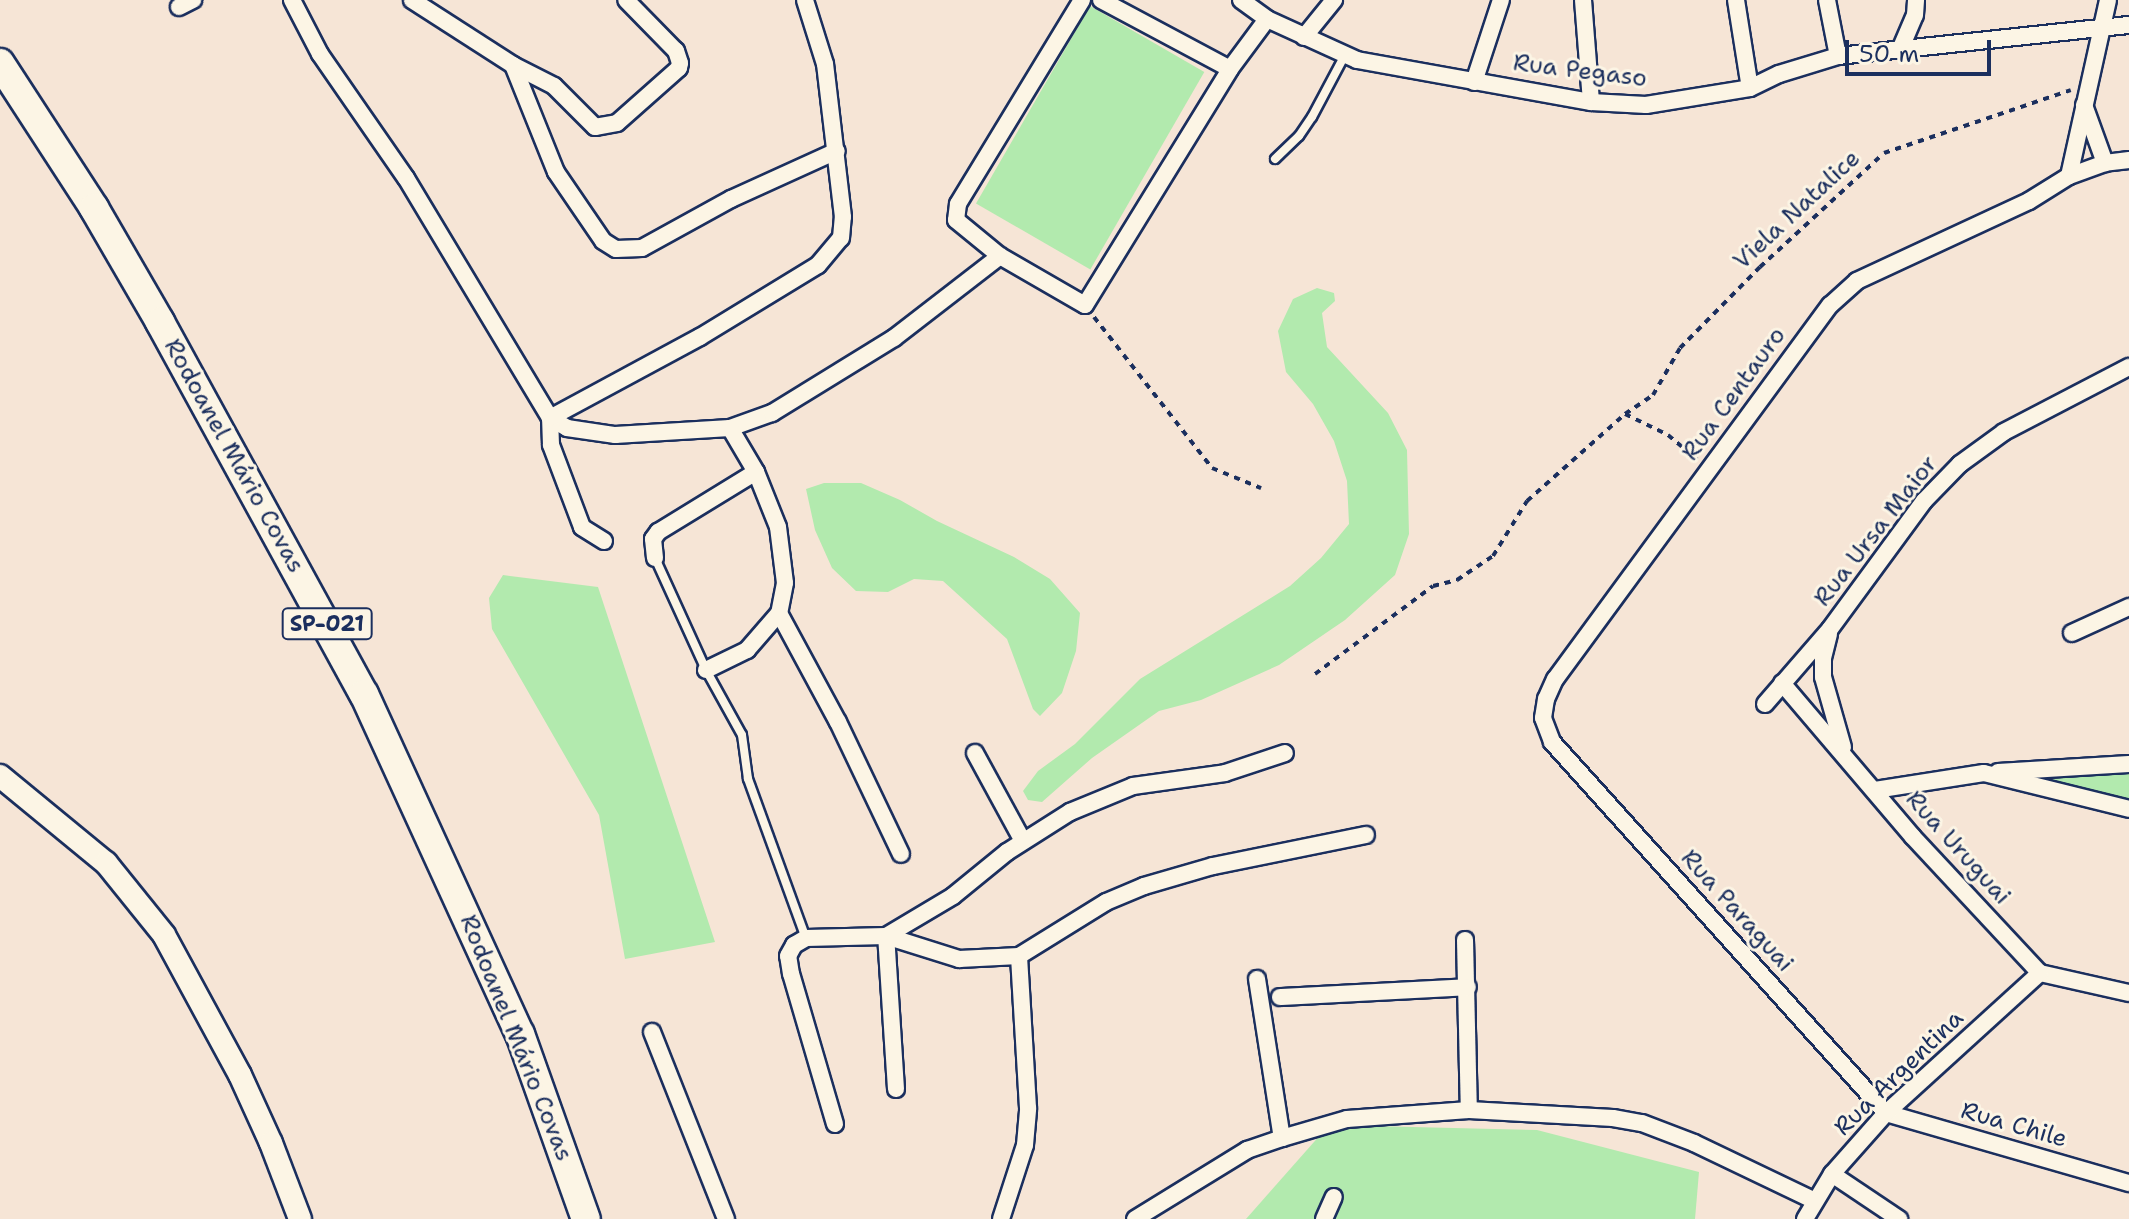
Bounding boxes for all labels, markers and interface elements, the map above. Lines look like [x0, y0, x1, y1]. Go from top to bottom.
scale bar [1849, 24, 1995, 74]
text: 50 m [1859, 38, 1919, 70]
street label: Rua Pegaso [1511, 49, 1649, 93]
street label: Viela Natalice [1728, 144, 1866, 276]
street label: Rua Centauro [1676, 322, 1792, 466]
street label: Rodoanel Mário Covas [158, 334, 310, 578]
street label: Rua Ursa Maior [1808, 450, 1944, 612]
road number: SP-021 [281, 606, 373, 642]
street label: Rua Uruguai [1899, 785, 2017, 911]
street label: Rua Paraguai [1675, 844, 1799, 978]
street label: Rodoanel Mário Covas [453, 911, 579, 1165]
street label: Rua Argentina [1828, 1004, 1970, 1142]
street label: Rua Chile [1958, 1096, 2070, 1154]

